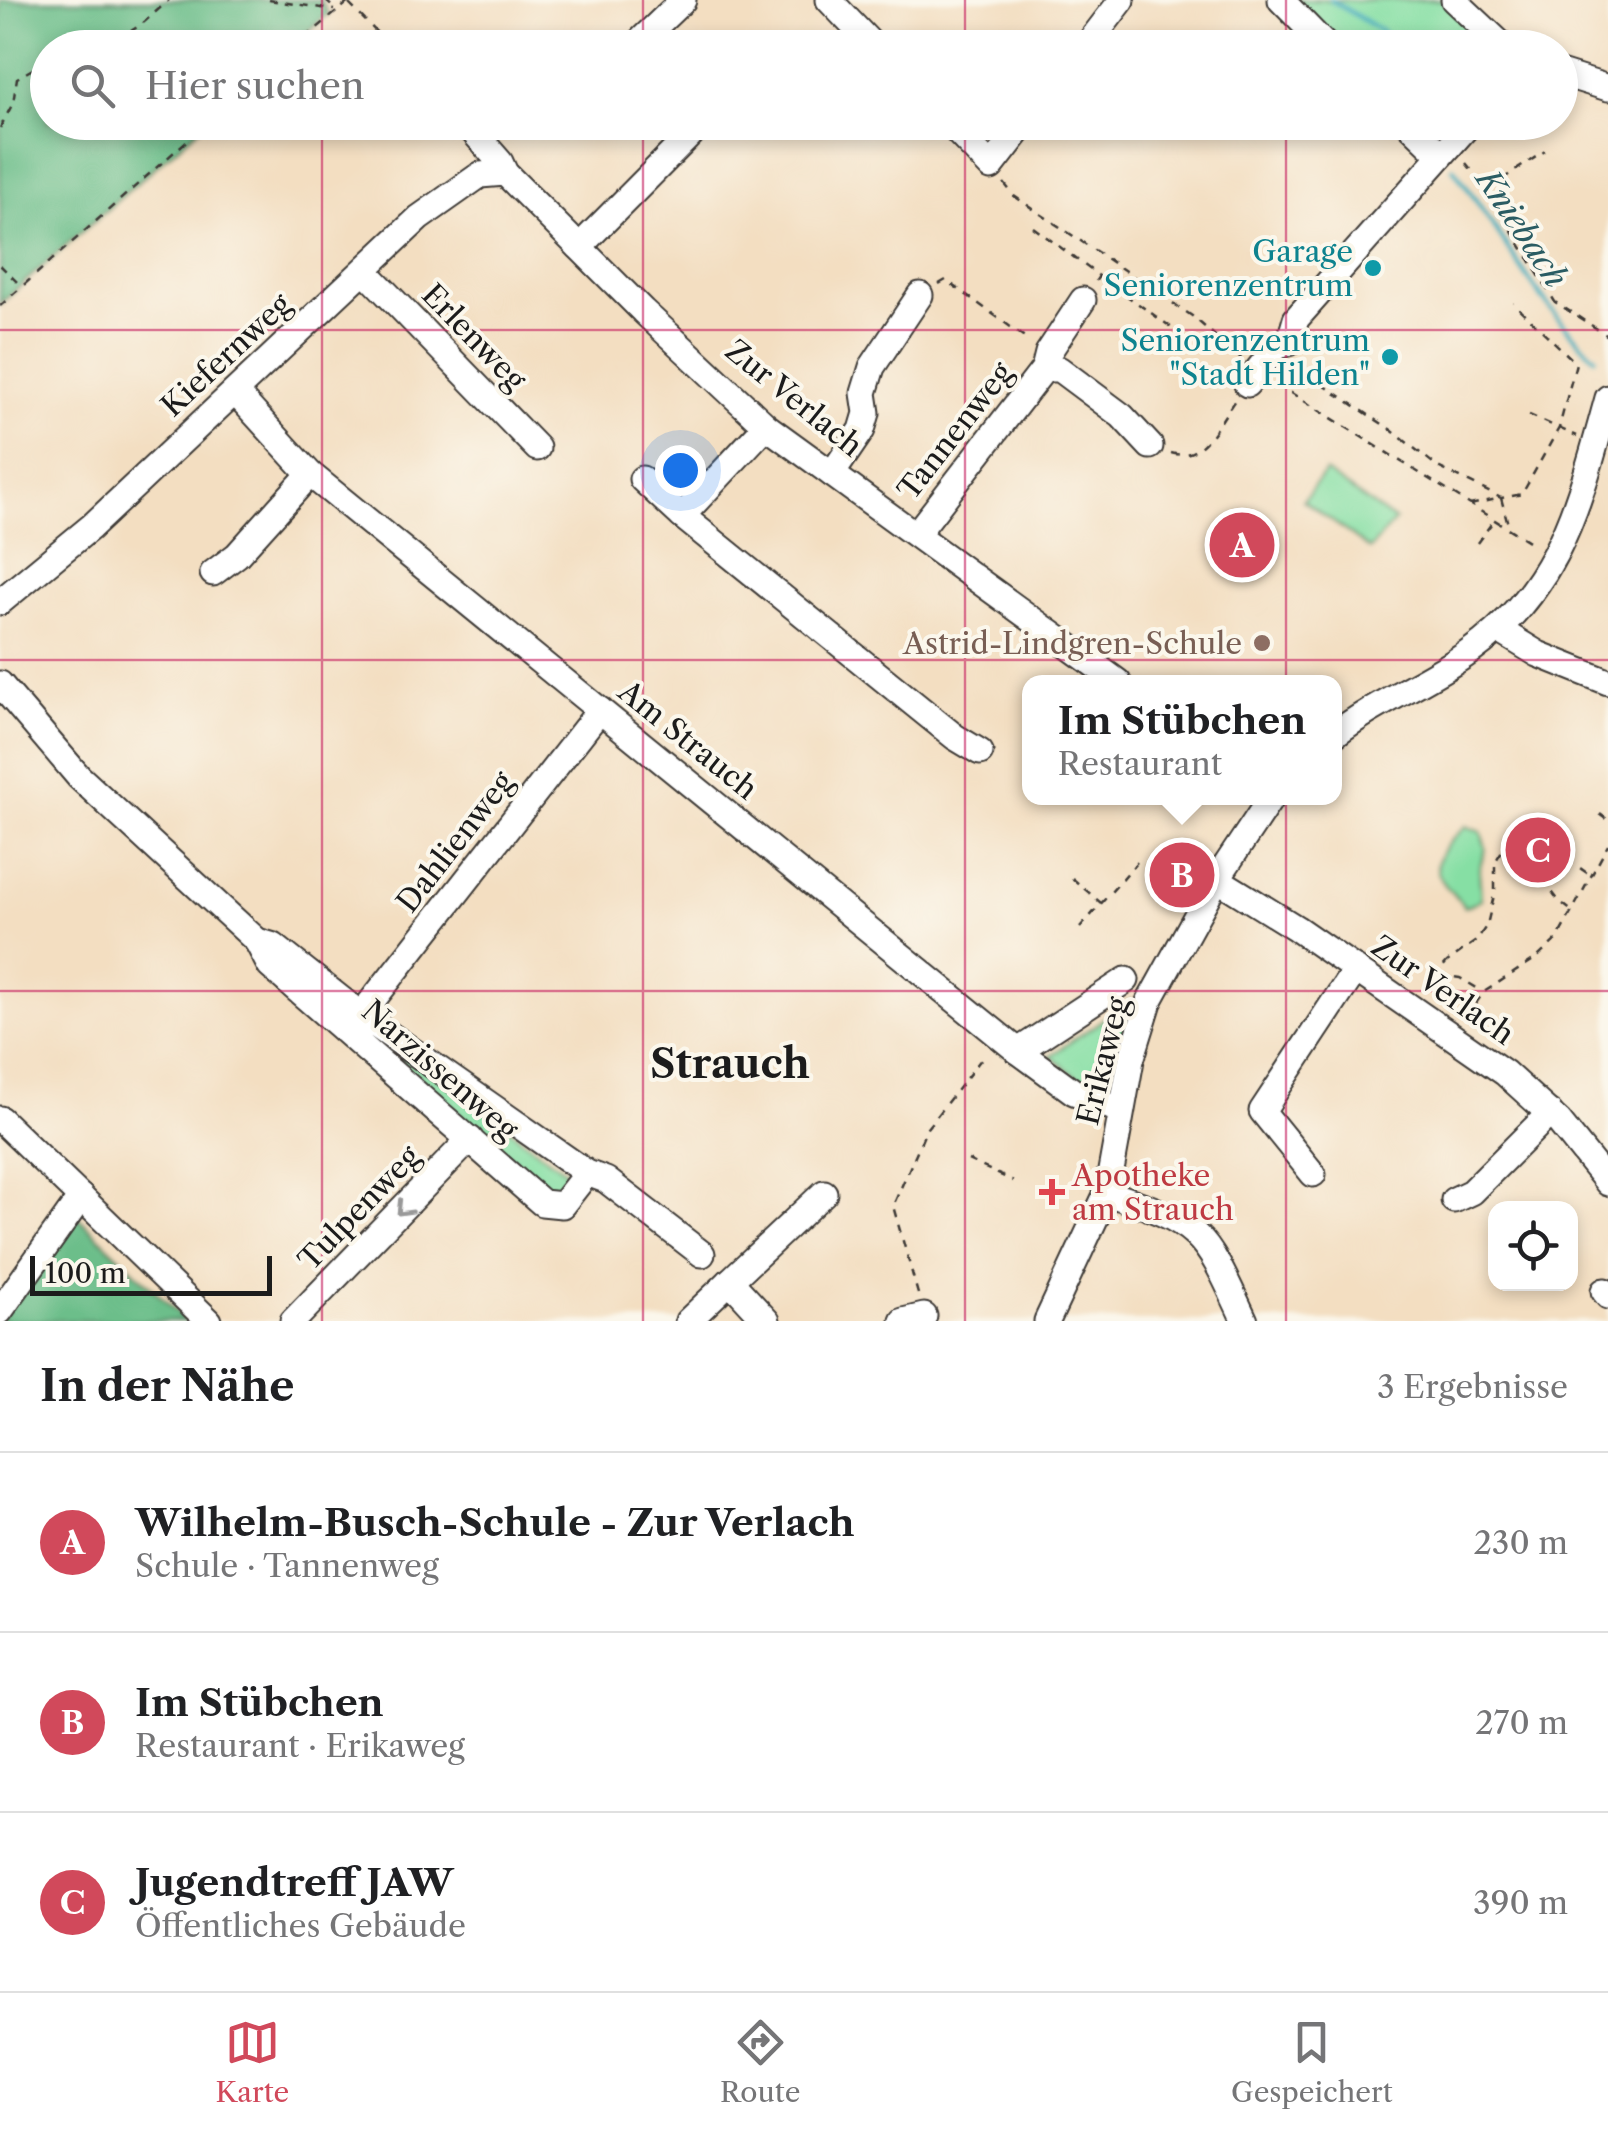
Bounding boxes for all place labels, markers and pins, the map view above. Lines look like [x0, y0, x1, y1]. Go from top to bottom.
place label: Garage Seniorenzentrum [1103, 233, 1353, 304]
marker: Garage Seniorenzentrum [1362, 257, 1384, 279]
place label: Seniorenzentrum "Stadt Hilden" [1120, 322, 1370, 393]
marker: Seniorenzentrum "Stadt Hilden" [1379, 346, 1401, 368]
pin: A [1210, 508, 1274, 582]
place label: Astrid-Lindgren-Schule [902, 625, 1242, 662]
marker: Astrid-Lindgren-Schule [1251, 632, 1273, 654]
pin: C [1506, 812, 1570, 888]
pin: B [1150, 838, 1214, 912]
place label: Apotheke am Strauch [1071, 1157, 1234, 1228]
marker: Apotheke am Strauch [1041, 1181, 1063, 1203]

